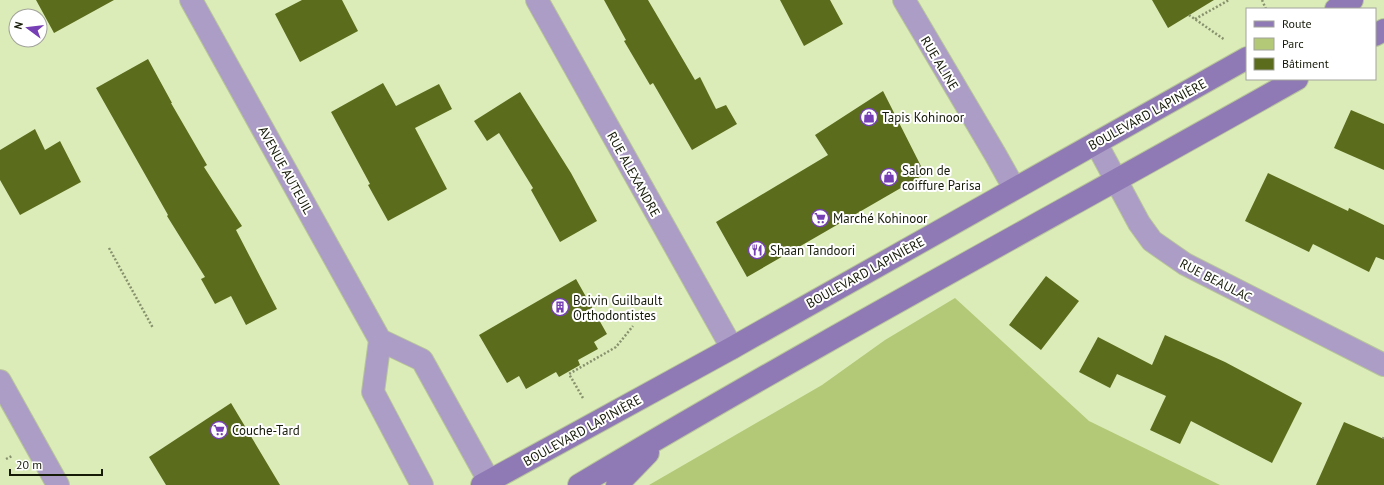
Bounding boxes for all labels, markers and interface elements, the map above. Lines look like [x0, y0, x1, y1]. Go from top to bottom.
north arrow [8, 8, 48, 48]
legend [1246, 8, 1376, 80]
text: Route [1282, 16, 1312, 31]
text: N [11, 20, 26, 31]
street label: RUE ALINE [917, 33, 962, 93]
text: Parc [1282, 36, 1304, 51]
text: Bâtiment [1282, 56, 1329, 71]
street label: BOULEVARD LAPINIÈRE [1085, 75, 1209, 154]
shop icon: Tapis Kohinoor [859, 107, 879, 127]
place label: Tapis Kohinoor [882, 109, 965, 126]
street label: AVENUE AUTEUIL [254, 123, 317, 217]
street label: RUE ALEXANDRE [603, 129, 664, 220]
place label: Salon de coiffure Parisa [902, 162, 981, 194]
shop icon: Salon de coiffure Parisa [879, 167, 899, 187]
supermarket icon: Marché Kohinoor [810, 208, 830, 228]
place label: Marché Kohinoor [833, 210, 928, 227]
street label: BOULEVARD LAPINIÈRE [803, 233, 927, 312]
restaurant icon: Shaan Tandoori [747, 240, 767, 260]
place label: Shaan Tandoori [770, 242, 855, 259]
street label: RUE BEAULAC [1177, 255, 1255, 306]
place label: Boivin Guilbault Orthodontistes [573, 292, 663, 324]
building icon: Boivin Guilbault Orthodontistes [550, 297, 570, 317]
street label: BOULEVARD LAPINIÈRE [520, 391, 644, 470]
supermarket icon: Couche-Tard [209, 420, 229, 440]
place label: Couche-Tard [232, 422, 300, 439]
scale bar [10, 451, 102, 477]
text: 20 m [16, 457, 42, 472]

